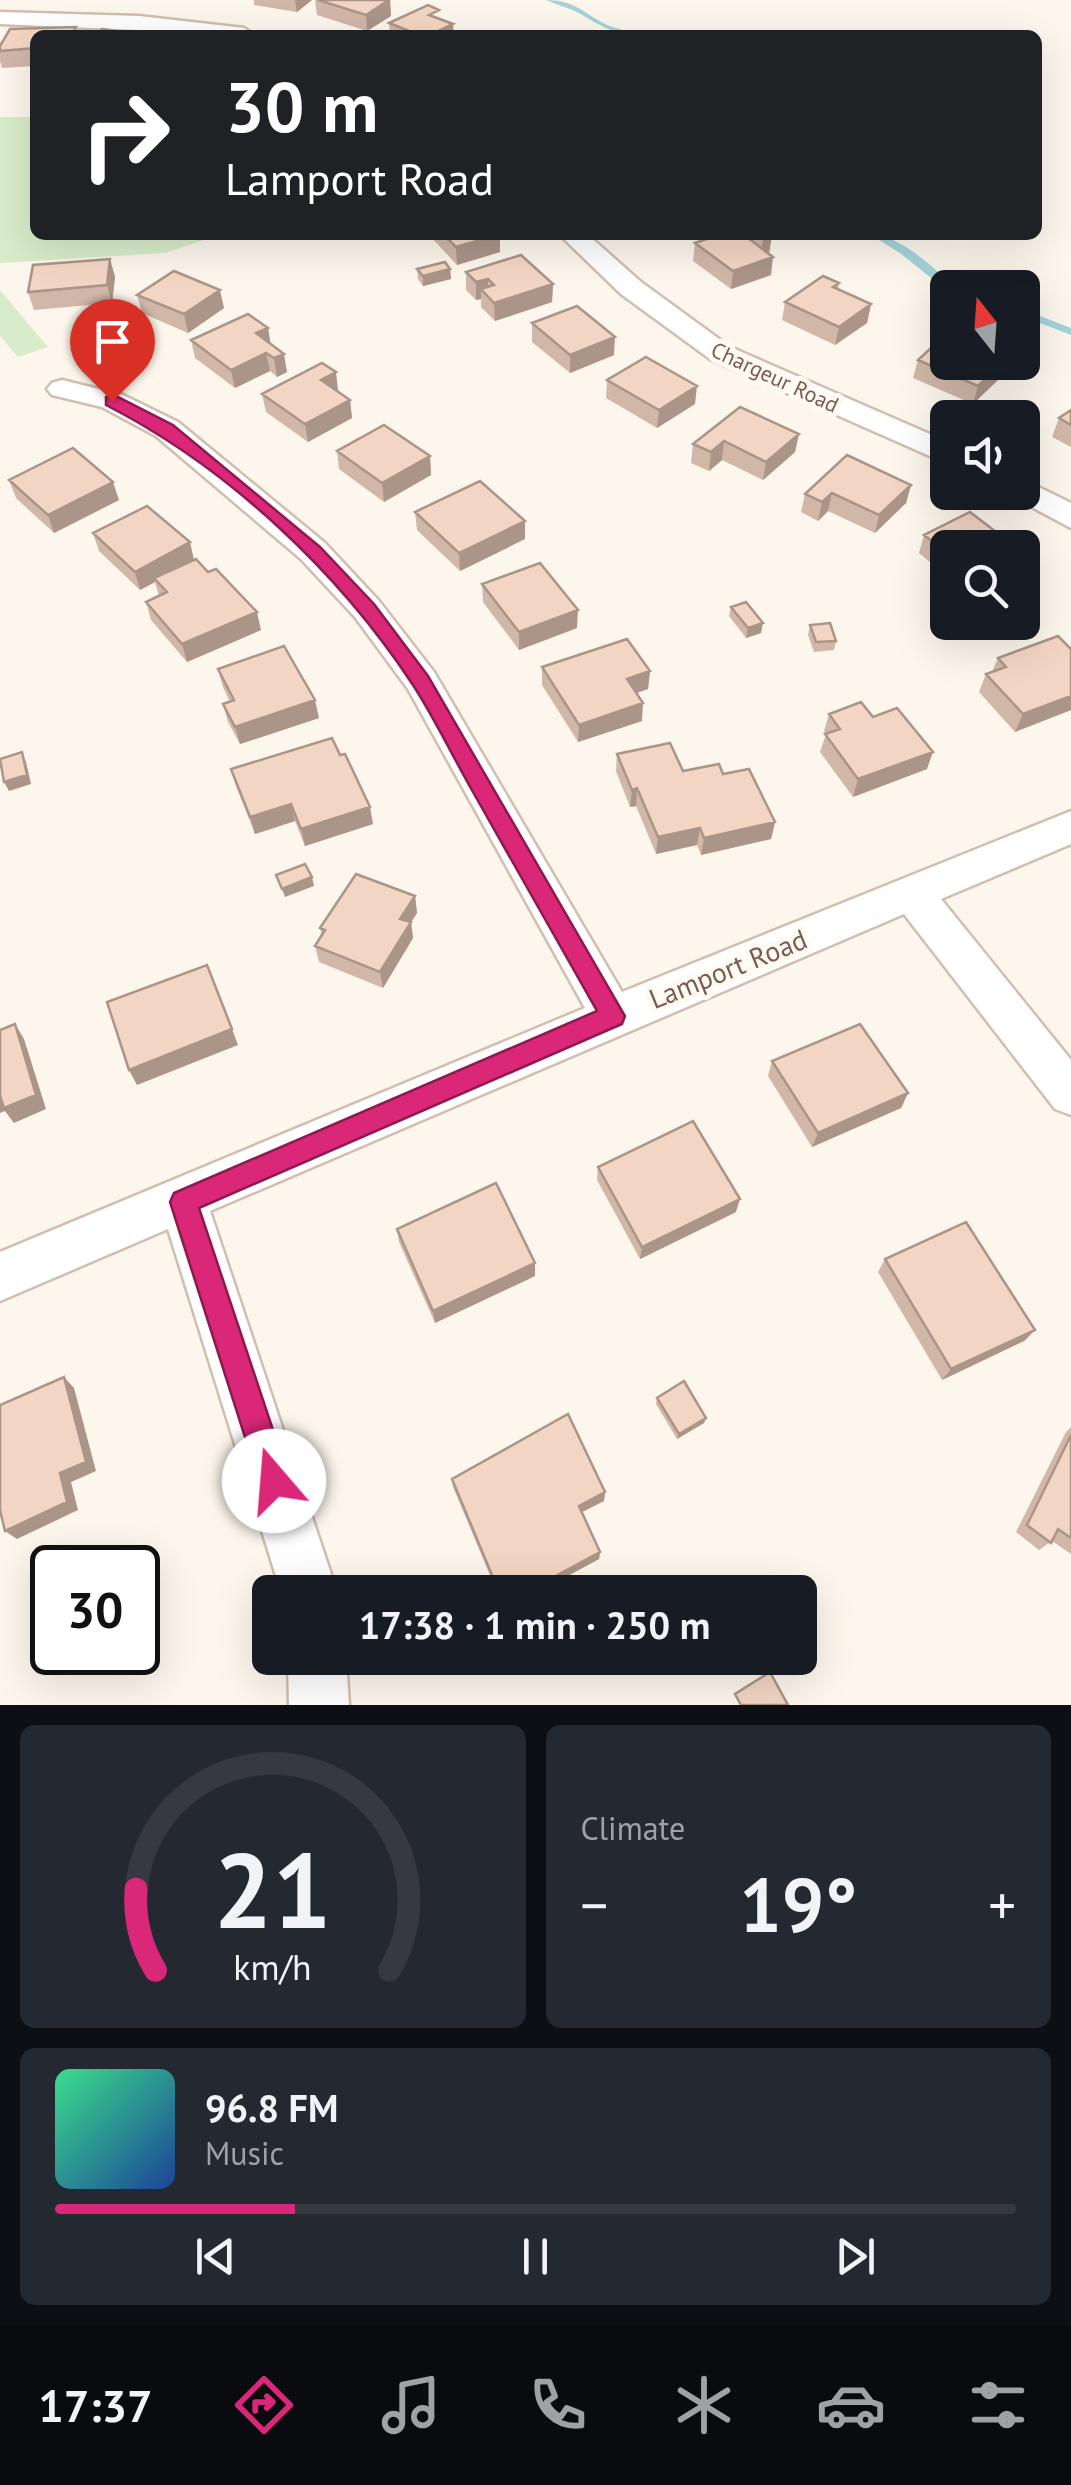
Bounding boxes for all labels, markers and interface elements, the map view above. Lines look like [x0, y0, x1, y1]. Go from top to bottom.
text: 30 m [225, 61, 378, 151]
icon: right [60, 70, 190, 200]
text: Lamport Road [225, 149, 494, 207]
north arrow [930, 270, 1040, 380]
map controls [930, 270, 1040, 640]
pin [70, 299, 155, 402]
icon: arrive [85, 314, 140, 369]
street label: Chargeur Road [707, 335, 843, 419]
button: sound [930, 400, 1040, 510]
button: search [930, 530, 1040, 640]
street label: Lamport Road [643, 920, 812, 1017]
position arrow [222, 1429, 326, 1533]
speed limit sign: 30 [30, 1545, 160, 1675]
text: 17:38 · 1 min · 250 m [359, 1600, 710, 1649]
text: Climate [581, 1807, 685, 1849]
text: 21 [214, 1822, 332, 1957]
text: 19° [739, 1856, 857, 1953]
text: − [581, 1869, 608, 1940]
text: + [988, 1869, 1016, 1940]
text: km/h [234, 1944, 312, 1990]
text: 96.8 FM [205, 2083, 338, 2132]
text: Music [205, 2132, 284, 2174]
icon: previous [188, 2229, 243, 2284]
icon: pause [508, 2229, 563, 2284]
icon: next [828, 2229, 883, 2284]
icon: directions [229, 2370, 299, 2440]
icon: music [376, 2370, 446, 2440]
icon: phone [523, 2370, 593, 2440]
icon: climate [669, 2370, 739, 2440]
icon: car [816, 2370, 886, 2440]
icon: filters [963, 2370, 1033, 2440]
text: 17:37 [38, 2376, 153, 2434]

